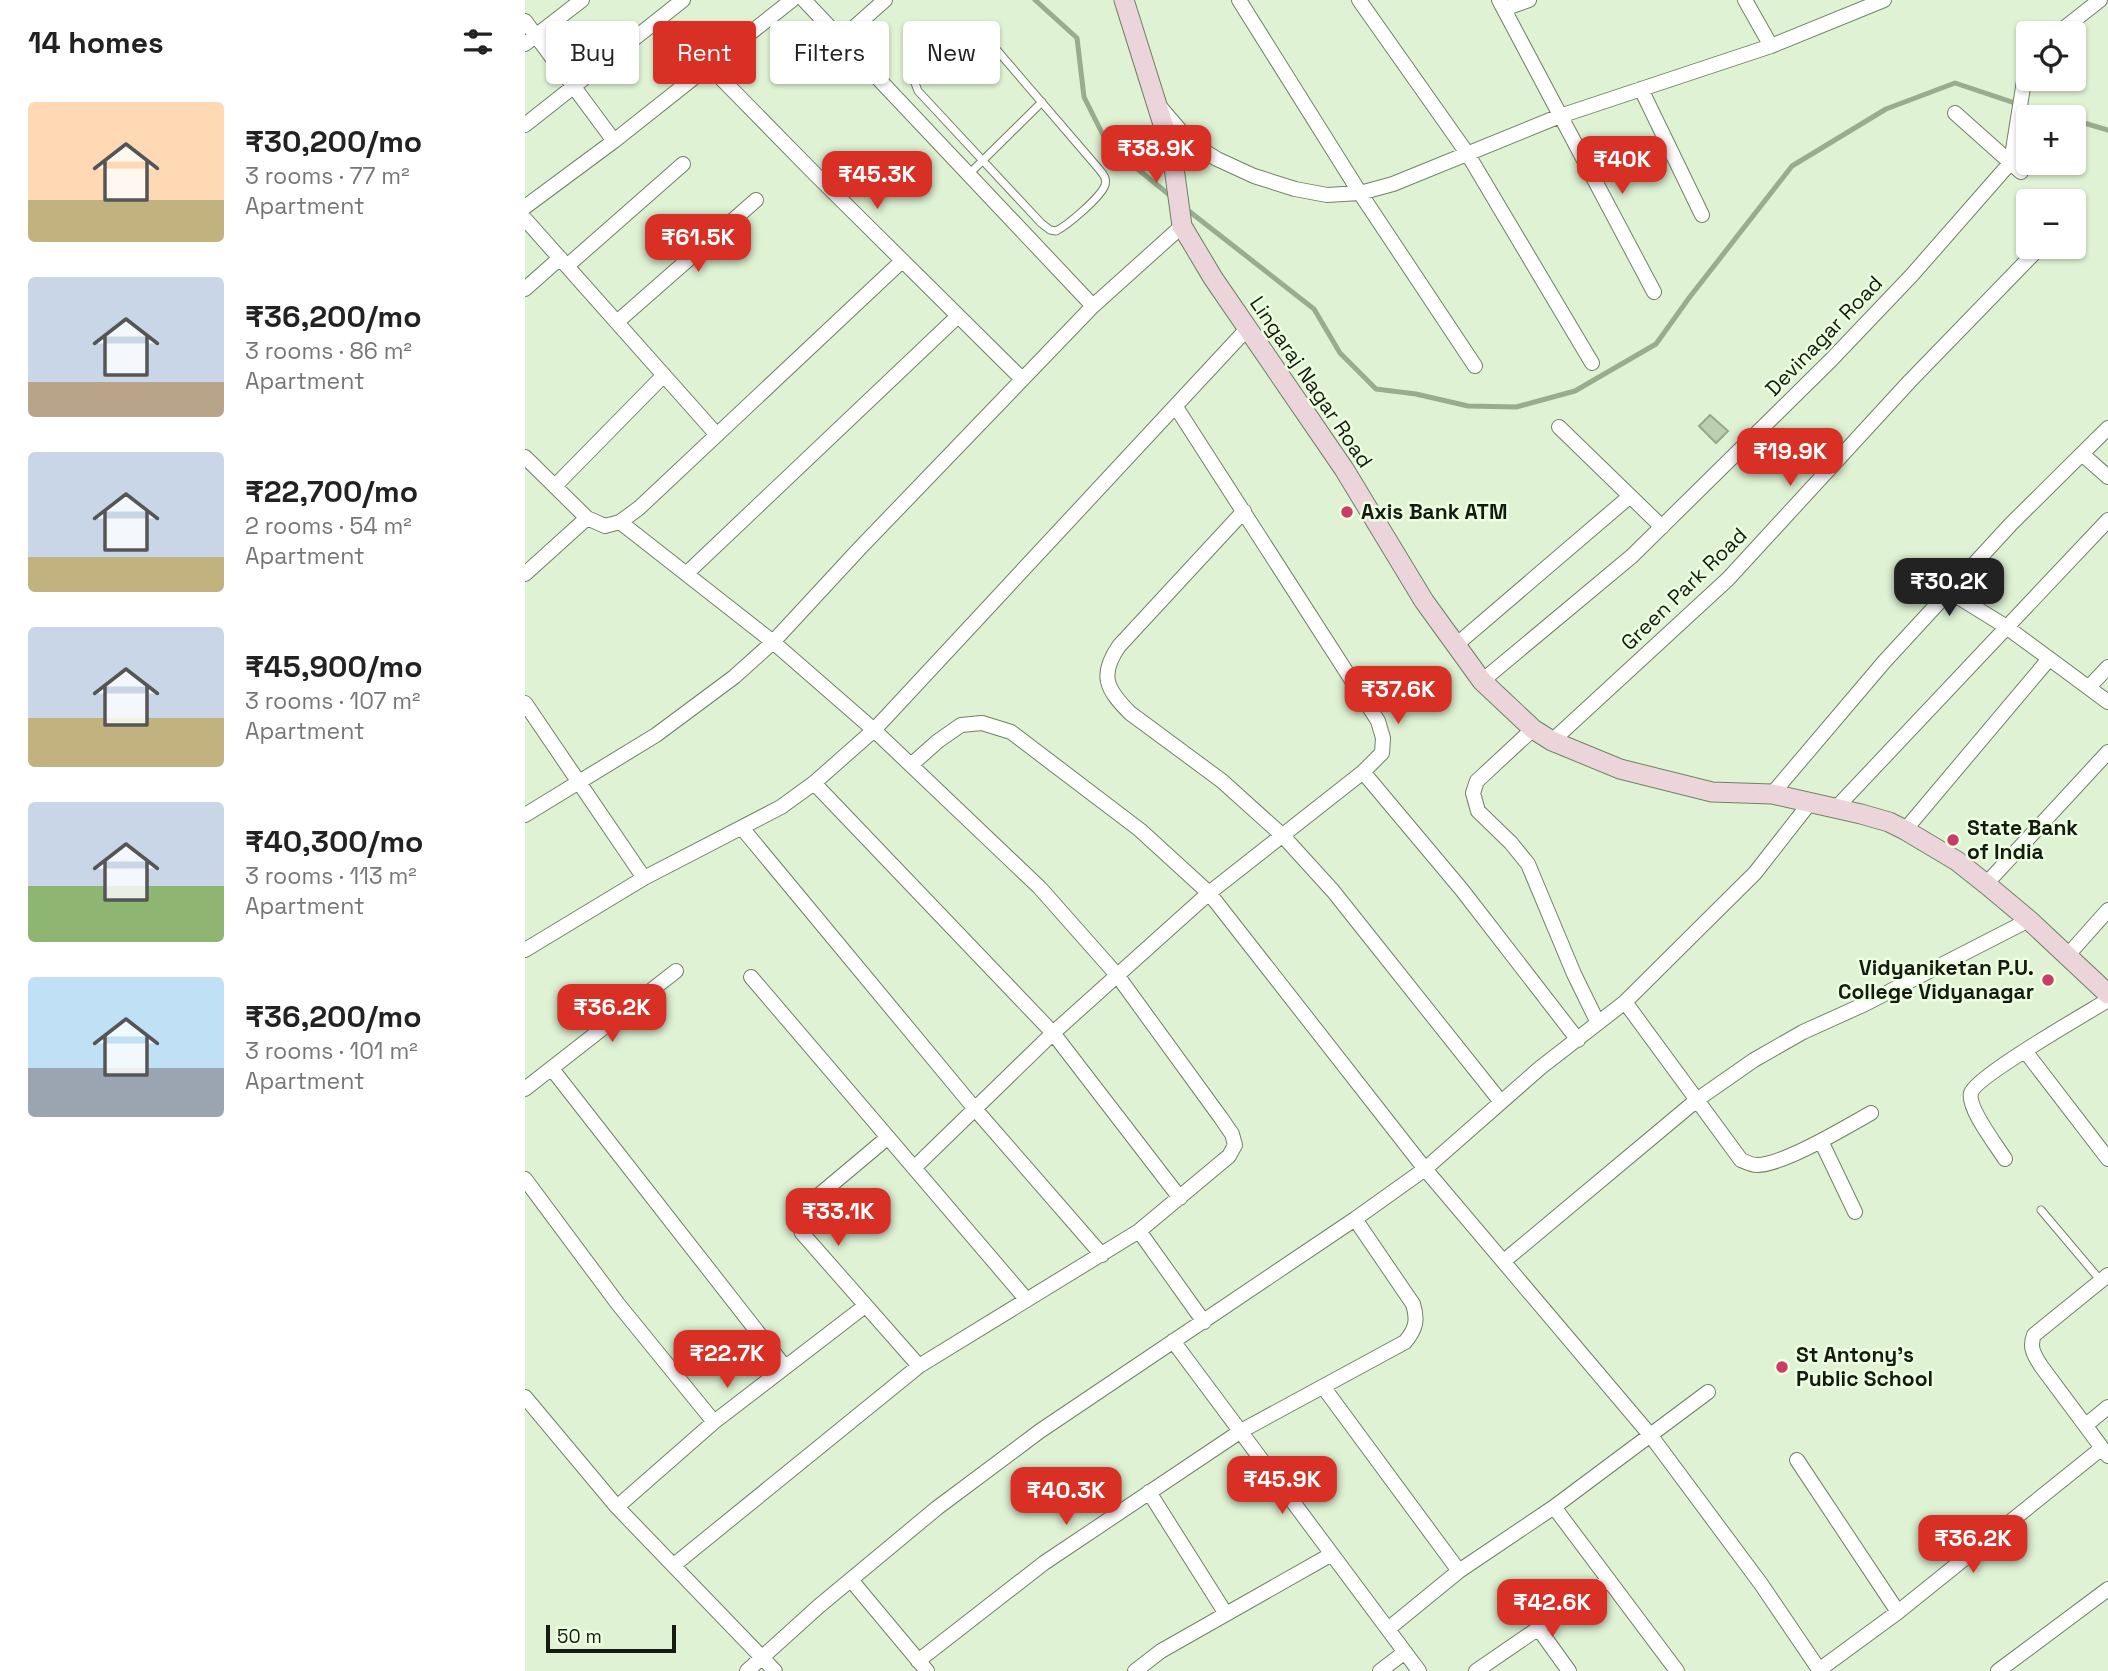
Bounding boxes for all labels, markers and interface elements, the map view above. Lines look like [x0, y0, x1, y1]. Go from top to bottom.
chip: Buy [546, 21, 639, 84]
chip: Rent [653, 21, 756, 84]
chip: Filters [770, 21, 889, 84]
chip: New [903, 21, 1000, 84]
map controls [2016, 21, 2086, 259]
button: locate [2016, 21, 2086, 91]
text: 14 homes [28, 23, 164, 62]
icon: filters [459, 23, 497, 61]
button: + [2016, 105, 2086, 175]
text: ₹30,200/mo [245, 122, 422, 161]
pin: ₹38.9K [1099, 125, 1213, 185]
icon: home [84, 130, 168, 214]
text: ₹38.9K [1117, 133, 1195, 163]
pin: ₹40K [1581, 136, 1663, 196]
text: ₹40K [1593, 144, 1651, 174]
pin: ₹45.3K [820, 152, 934, 211]
text: ₹45.3K [838, 159, 916, 189]
text: 3 rooms · 77 m² [245, 161, 410, 191]
button: − [2016, 189, 2086, 259]
text: Apartment [245, 191, 365, 221]
pin: ₹61.5K [641, 215, 755, 274]
text: ₹61.5K [661, 222, 735, 252]
street label: Devinagar Road [1759, 270, 1888, 402]
street label: Lingaraj Nagar Road [1244, 291, 1379, 473]
text: ₹36,200/mo [245, 297, 422, 336]
icon: home [84, 305, 168, 389]
text: 3 rooms · 86 m² [245, 336, 412, 366]
text: Apartment [245, 366, 365, 396]
pin: ₹19.9K [1733, 428, 1847, 488]
text: ₹19.9K [1753, 436, 1827, 466]
text: ₹22,700/mo [245, 472, 418, 511]
icon: home [84, 480, 168, 564]
place label: Axis Bank ATM [1361, 498, 1507, 525]
marker: Axis Bank ATM [1339, 504, 1355, 520]
text: 2 rooms · 54 m² [245, 511, 412, 541]
street label: Green Park Road [1615, 522, 1752, 656]
text: Apartment [245, 541, 365, 571]
pin: ₹30.2K [1892, 558, 2006, 618]
text: ₹30.2K [1910, 566, 1988, 596]
text: ₹45,900/mo [245, 647, 423, 686]
icon: home [84, 655, 168, 739]
pin: ₹37.6K [1341, 666, 1455, 726]
text: ₹37.6K [1361, 674, 1435, 704]
text: 3 rooms · 107 m² [245, 686, 421, 716]
text: Apartment [245, 716, 365, 746]
place label: State Bank of India [1967, 814, 2078, 865]
text: ₹40,300/mo [245, 822, 423, 861]
icon: home [84, 830, 168, 914]
marker: State Bank of India [1945, 832, 1961, 848]
text: 3 rooms · 113 m² [245, 861, 417, 891]
text: Apartment [245, 891, 365, 921]
place label: Vidyaniketan P.U. College Vidyanagar [1838, 954, 2034, 1005]
marker: Vidyaniketan P.U. College Vidyanagar [2040, 972, 2056, 988]
pin: ₹36.2K [555, 984, 669, 1044]
text: ₹36.2K [573, 992, 651, 1022]
text: ₹36,200/mo [245, 997, 422, 1036]
icon: home [84, 1005, 168, 1089]
text: 3 rooms · 101 m² [245, 1036, 418, 1066]
text: Apartment [245, 1066, 365, 1096]
pin: ₹33.1K [781, 1188, 895, 1248]
text: ₹33.1K [802, 1196, 874, 1226]
pin: ₹22.7K [670, 1330, 784, 1390]
text: ₹22.7K [690, 1338, 764, 1368]
place label: St Antony's Public School [1796, 1341, 1933, 1392]
marker: St Antony's Public School [1774, 1359, 1790, 1375]
pin: ₹45.9K [1225, 1456, 1339, 1516]
text: ₹45.9K [1243, 1464, 1321, 1494]
pin: ₹40.3K [1009, 1468, 1123, 1527]
text: ₹40.3K [1027, 1475, 1105, 1505]
pin: ₹36.2K [1916, 1516, 2030, 1575]
text: ₹36.2K [1934, 1523, 2012, 1553]
pin: ₹42.6K [1495, 1580, 1609, 1639]
text: ₹42.6K [1513, 1587, 1591, 1617]
scale bar [546, 1622, 675, 1654]
text: 50 m [557, 1624, 602, 1649]

